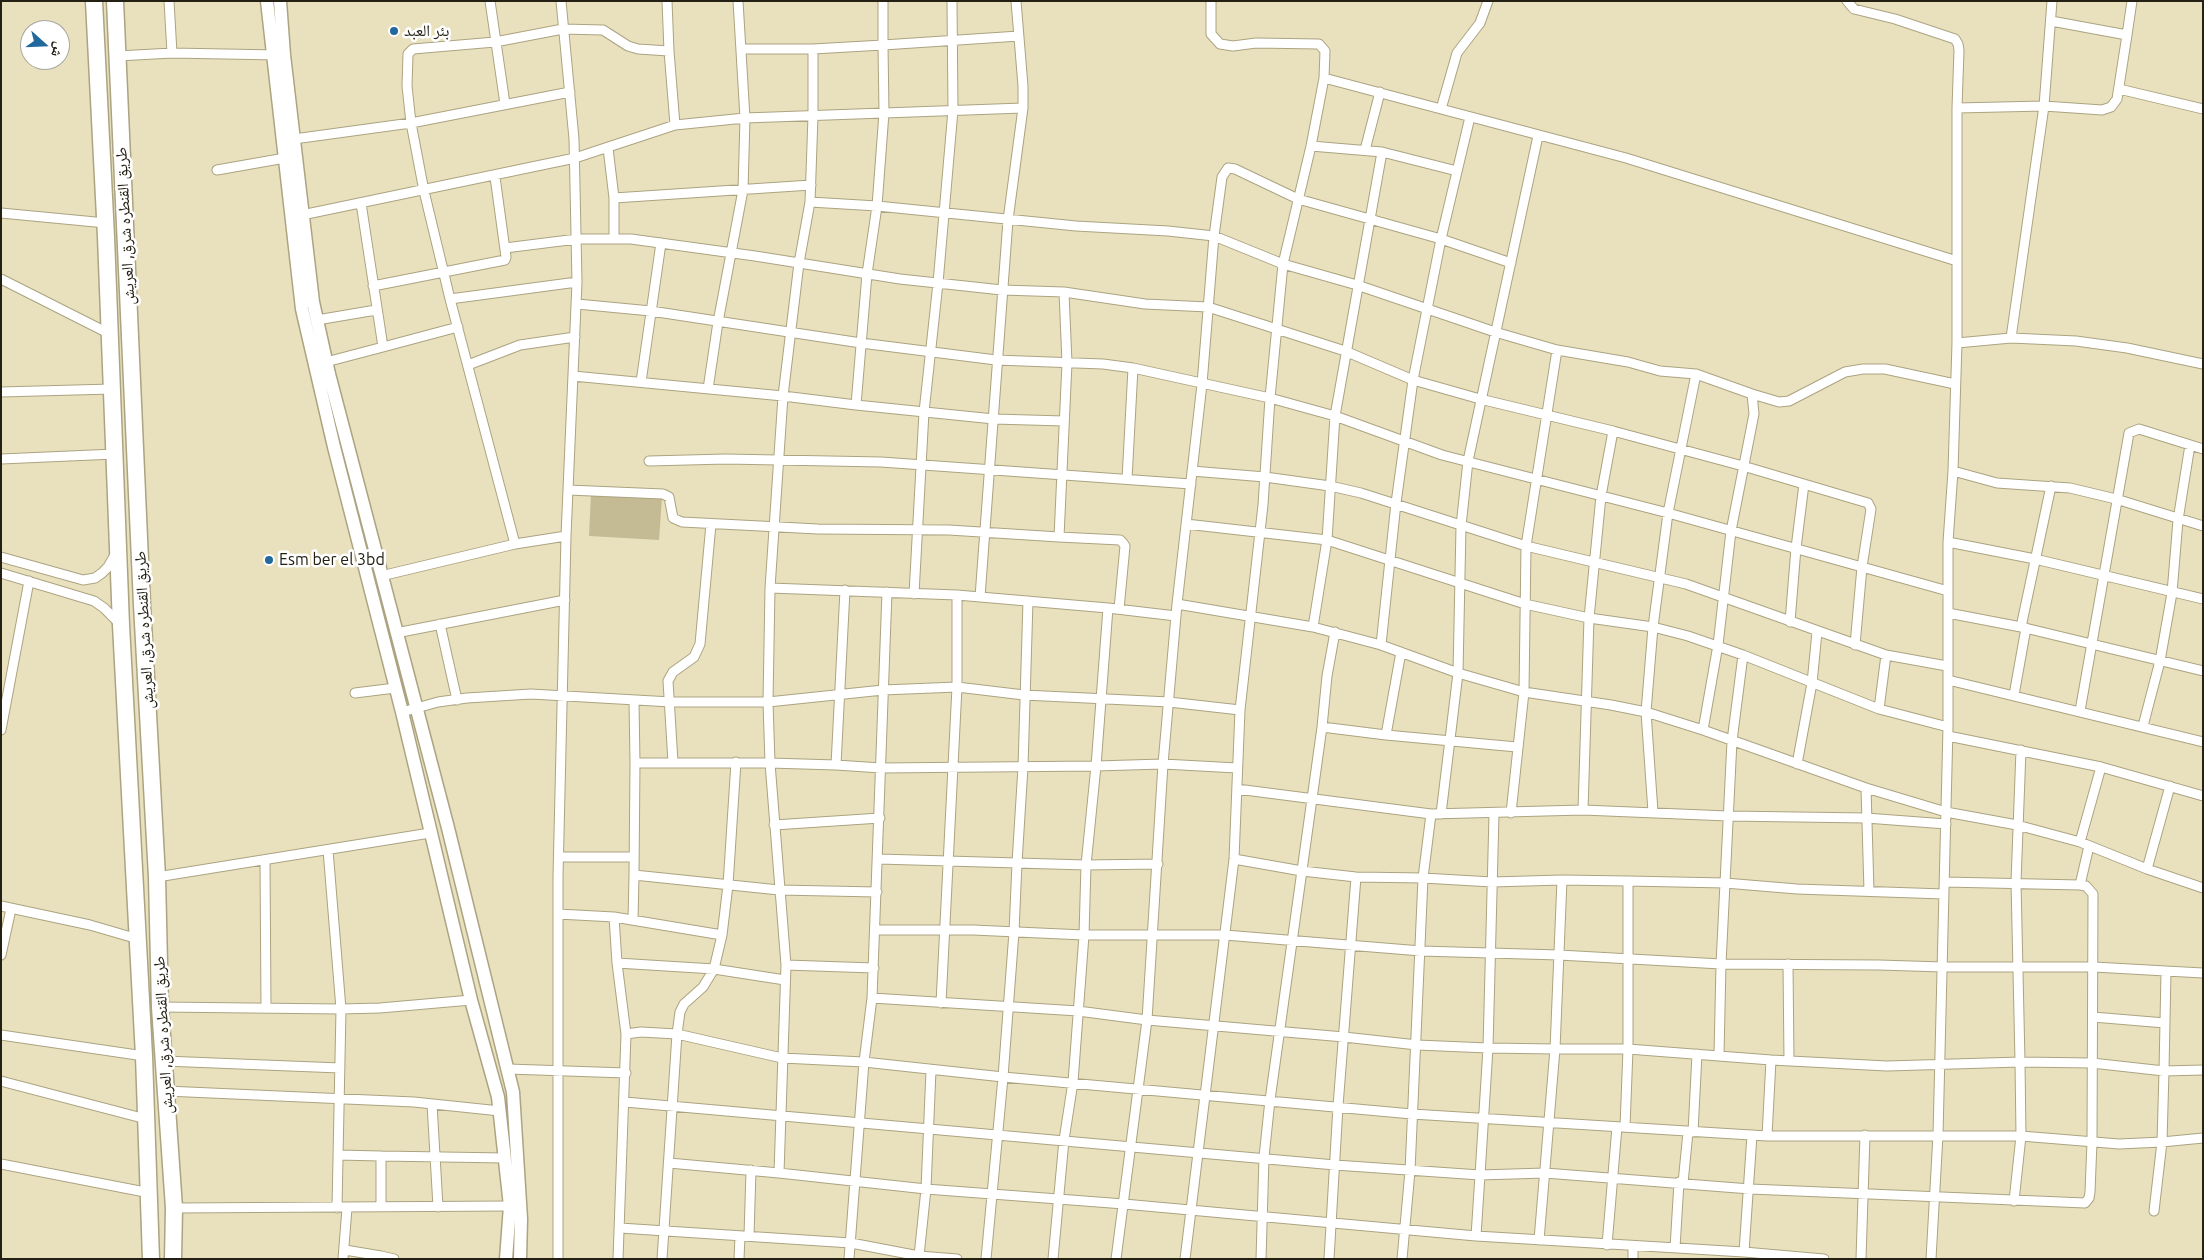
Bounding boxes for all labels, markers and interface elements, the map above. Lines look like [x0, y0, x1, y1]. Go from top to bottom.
north arrow [20, 20, 70, 70]
place label: بئر العبد [404, 21, 449, 41]
marker: بئر العبد [388, 25, 400, 37]
text: ش [48, 40, 68, 59]
street label: طريق القنطره شرق, العريش [111, 146, 139, 306]
street label: طريق القنطره شرق, العريش [130, 550, 158, 710]
place label: Esm ber el 3bd [279, 550, 385, 570]
marker: Esm ber el 3bd [263, 554, 275, 566]
street label: طريق القنطره شرق, العريش [149, 955, 177, 1115]

